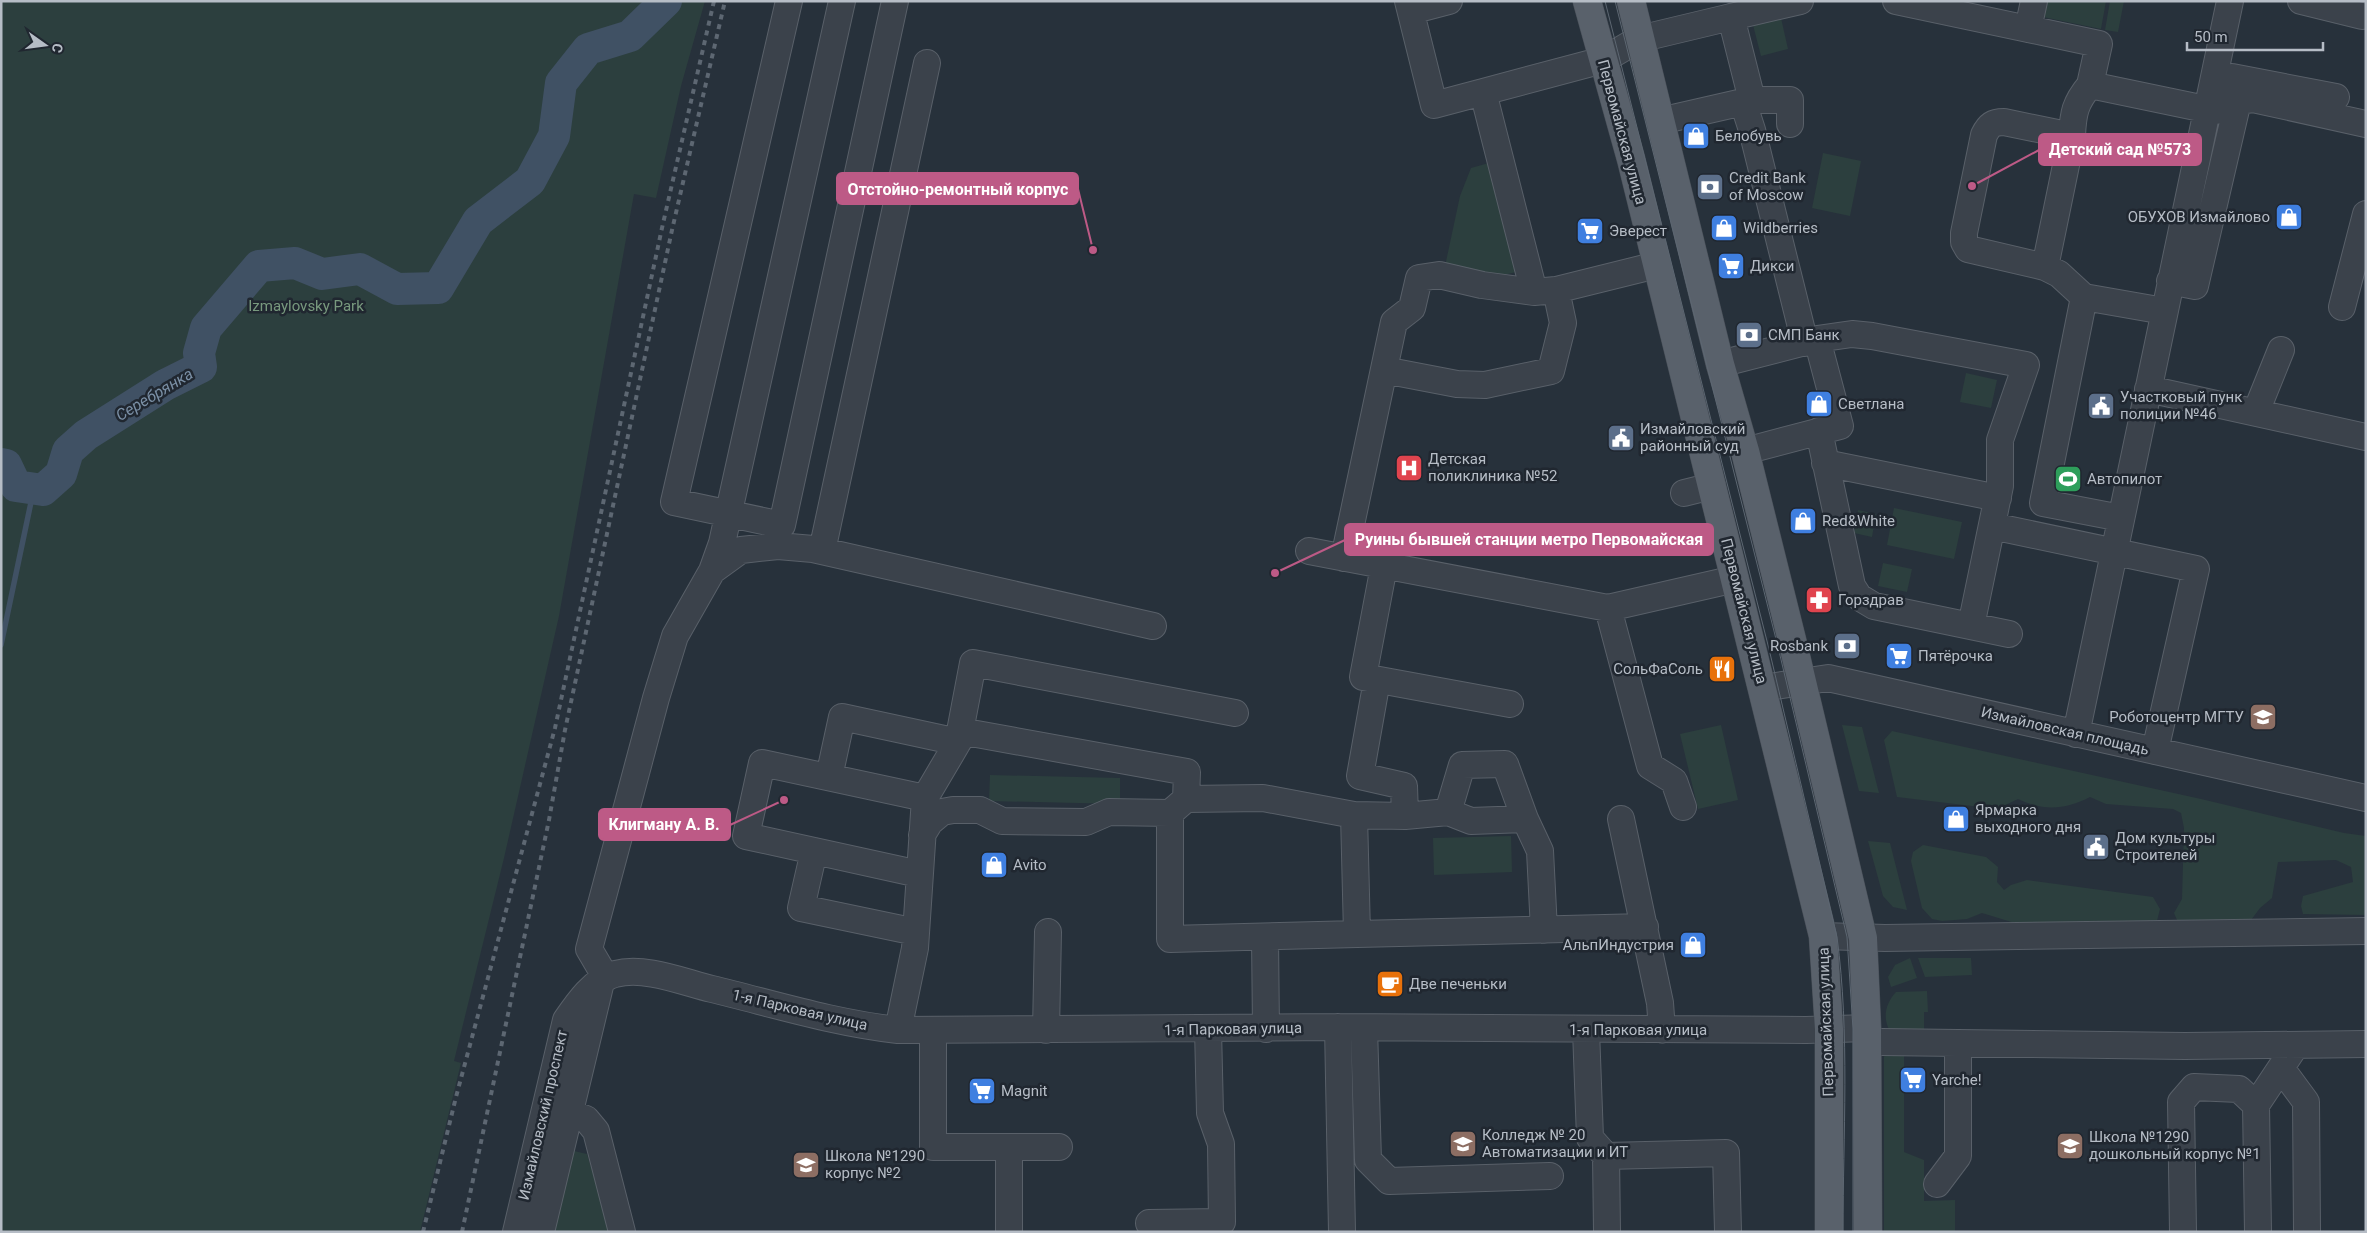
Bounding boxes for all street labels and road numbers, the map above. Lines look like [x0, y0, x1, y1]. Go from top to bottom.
street label: Первомайская улица [1594, 58, 1650, 206]
street label: Первомайская улица [1717, 536, 1771, 686]
street label: Измайловская площадь [1979, 703, 2151, 759]
street label: Первомайская улица [1814, 947, 1838, 1097]
street label: 1-я Парковая улица [731, 986, 869, 1034]
street label: 1-я Парковая улица [1164, 1019, 1302, 1039]
street label: 1-я Парковая улица [1569, 1021, 1707, 1039]
street label: Измайловский проспект [515, 1028, 571, 1202]

